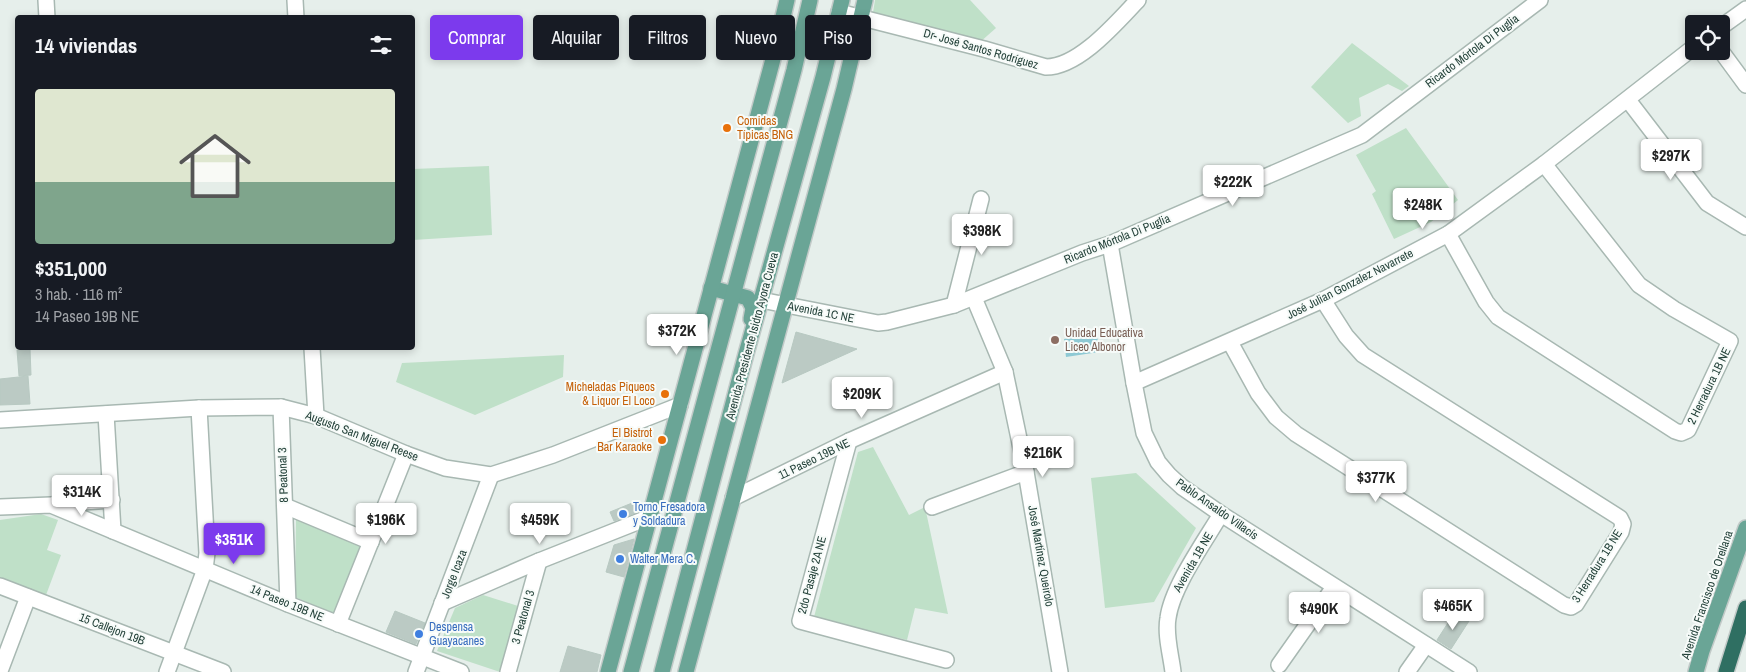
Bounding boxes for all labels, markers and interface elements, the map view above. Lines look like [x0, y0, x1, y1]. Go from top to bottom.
street label: Ricardo Mórtola Di Puglia [1422, 10, 1522, 91]
chip: Comprar [430, 15, 523, 60]
chip: Alquilar [533, 15, 619, 60]
chip: Filtros [629, 15, 706, 60]
chip: Nuevo [716, 15, 795, 60]
chip: Piso [805, 15, 871, 60]
map controls [1685, 15, 1730, 60]
button: locate [1685, 15, 1730, 60]
street label: Dr- José Santos Rodríguez [922, 25, 1040, 73]
text: 14 viviendas [35, 31, 137, 60]
icon: filters [367, 31, 395, 59]
place label: Comidas Típicas BNG [737, 113, 793, 143]
icon: home [170, 121, 260, 211]
marker: Comidas Típicas BNG [721, 122, 733, 134]
pin: $297K [1636, 138, 1706, 181]
text: $297K [1652, 144, 1690, 166]
pin: $222K [1198, 164, 1268, 207]
text: $222K [1214, 170, 1252, 192]
pin: $248K [1388, 188, 1458, 230]
text: $248K [1404, 193, 1442, 215]
street label: Ricardo Mórtola Di Puglia [1062, 210, 1173, 268]
pin: $398K [947, 214, 1017, 256]
text: $398K [963, 219, 1001, 241]
street label: José Julian Gonzalez Navarrete [1284, 245, 1416, 323]
street label: Avenida Presidente Isidro Ayora Cueva [722, 250, 782, 422]
text: $351,000 [35, 254, 107, 283]
text: 3 hab. · 116 m² [35, 283, 122, 305]
street label: Avenida 1C NE [785, 297, 856, 326]
text: 14 Paseo 19B NE [35, 305, 139, 327]
pin: $372K [642, 314, 712, 356]
text: $372K [658, 319, 696, 341]
place label: Unidad Educativa Liceo Albonor [1065, 325, 1144, 355]
marker: Unidad Educativa Liceo Albonor [1049, 334, 1061, 346]
street label: 2 Herradura 1B NE [1683, 345, 1735, 427]
pin: $209K [827, 376, 897, 419]
place label: Micheladas Piqueos & Liquor El Loco [566, 379, 655, 409]
text: $209K [843, 382, 881, 404]
marker: Micheladas Piqueos & Liquor El Loco [659, 388, 671, 400]
street label: Augusto San Miguel Reese [302, 407, 421, 465]
place label: El Bistrot Bar Karaoke [597, 425, 652, 455]
marker: El Bistrot Bar Karaoke [656, 434, 668, 446]
street label: 11 Paseo 19B NE [776, 435, 852, 483]
pin: $216K [1008, 436, 1078, 478]
text: $216K [1024, 441, 1062, 463]
street label: 8 Peatonal 3 [274, 447, 292, 503]
pin: $377K [1341, 460, 1411, 503]
text: $377K [1357, 466, 1395, 488]
pin: $314K [47, 474, 117, 517]
street label: Pablo Ansaldo Villacís [1173, 475, 1261, 543]
text: $314K [63, 480, 101, 502]
place label: Torno Fresadora y Soldadura [633, 499, 706, 529]
pin: $196K [351, 502, 421, 545]
pin: $459K [505, 502, 575, 545]
street label: José Martínez Queirolo [1024, 504, 1058, 608]
text: $196K [367, 508, 405, 530]
text: $459K [521, 508, 559, 530]
marker: Torno Fresadora y Soldadura [617, 508, 629, 520]
pin: $351K [199, 522, 269, 565]
street label: 3 Herradura 1B NE [1568, 526, 1626, 606]
text: $351K [215, 528, 253, 550]
street label: Avenida Francisco de Orellana [1677, 528, 1737, 663]
street label: Avenida 1B NE [1169, 529, 1217, 596]
street label: 2do Pasaje 2A NE [794, 534, 830, 616]
street label: Jorge Icaza [437, 547, 471, 601]
place label: Walter Mera C. [630, 551, 696, 567]
marker: Walter Mera C. [614, 553, 626, 565]
street label: 14 Paseo 19B NE [248, 581, 326, 625]
street label: 3 Peatonal 3 [508, 588, 538, 646]
pin: $465K [1418, 588, 1488, 631]
pin: $490K [1284, 592, 1354, 634]
text: $465K [1434, 594, 1472, 616]
text: $490K [1300, 597, 1338, 619]
street label: 15 Callejon 19B [77, 609, 148, 649]
place label: Despensa Guayacanes [429, 619, 484, 649]
marker: Despensa Guayacanes [413, 628, 425, 640]

